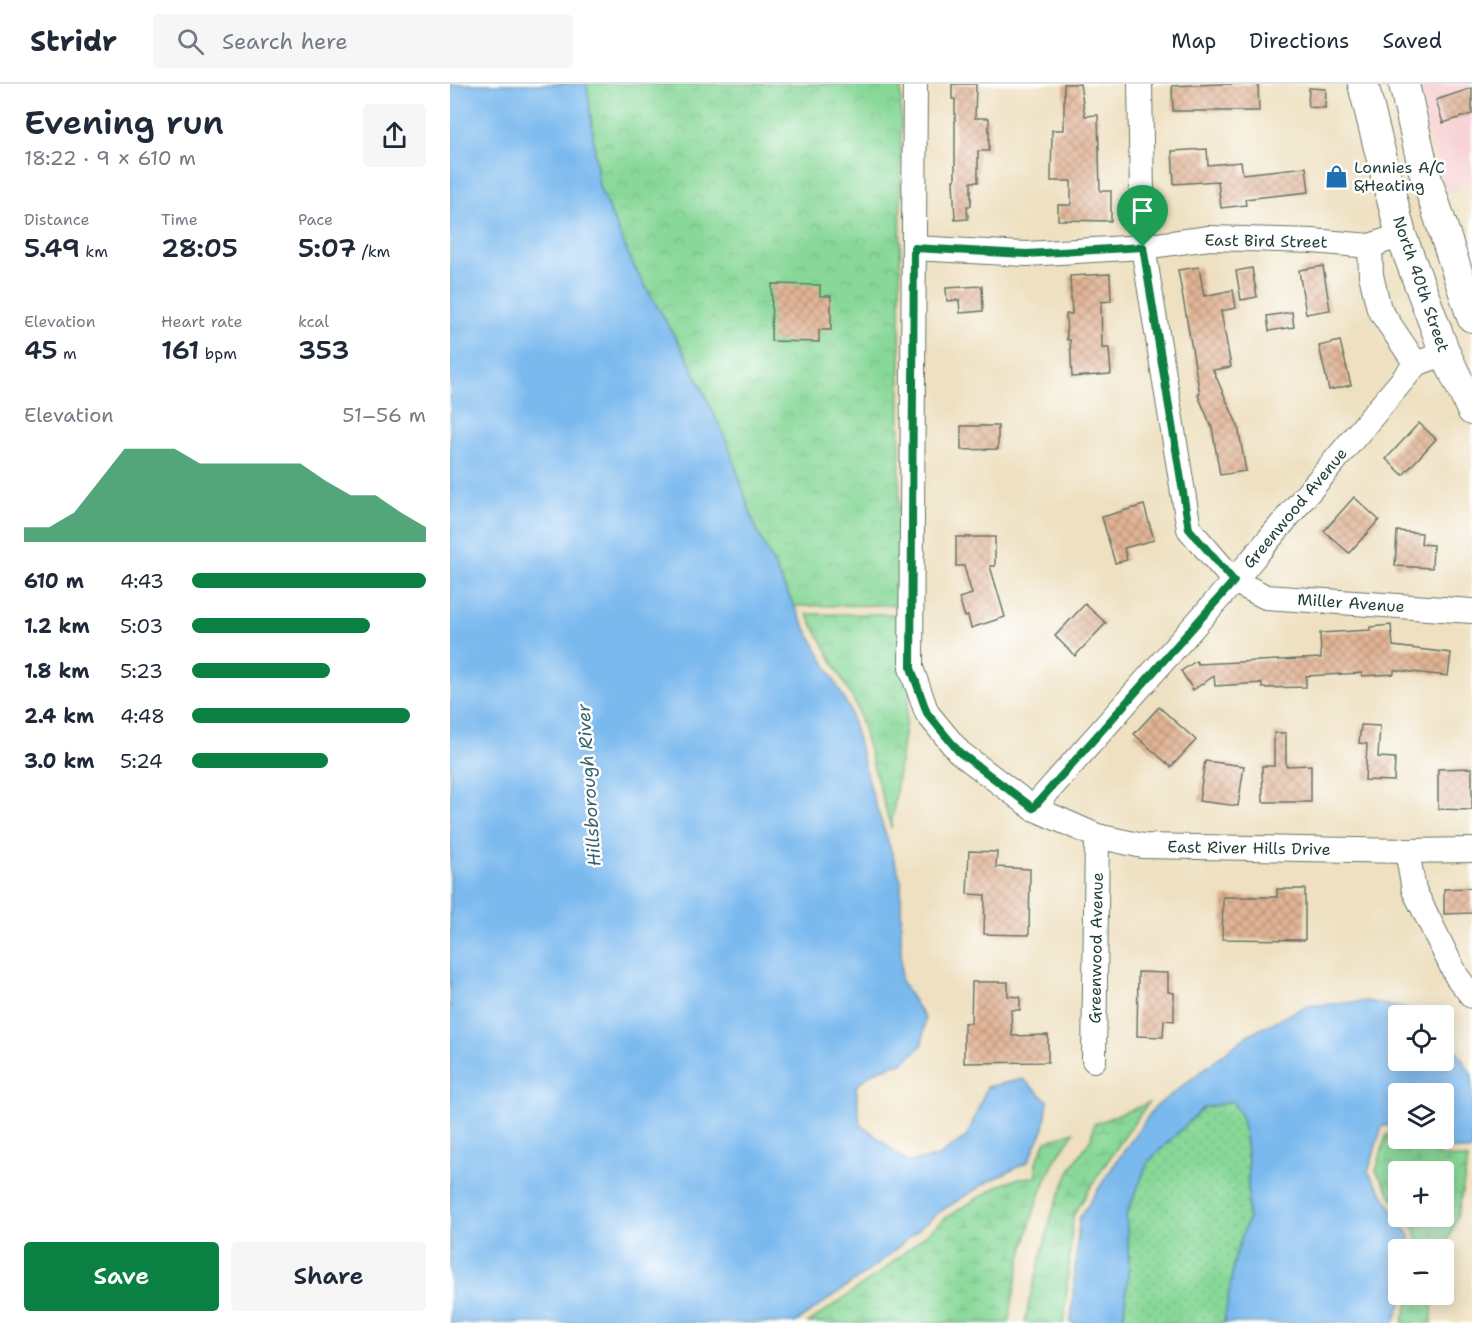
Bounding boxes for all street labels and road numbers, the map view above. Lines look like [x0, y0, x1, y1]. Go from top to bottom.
street label: North 40th Street [1388, 213, 1454, 355]
street label: East Bird Street [1204, 229, 1328, 253]
street label: Greenwood Avenue [1238, 443, 1352, 573]
street label: Miller Avenue [1297, 589, 1405, 617]
street label: East River Hills Drive [1167, 836, 1331, 860]
street label: Greenwood Avenue [1084, 872, 1108, 1024]

